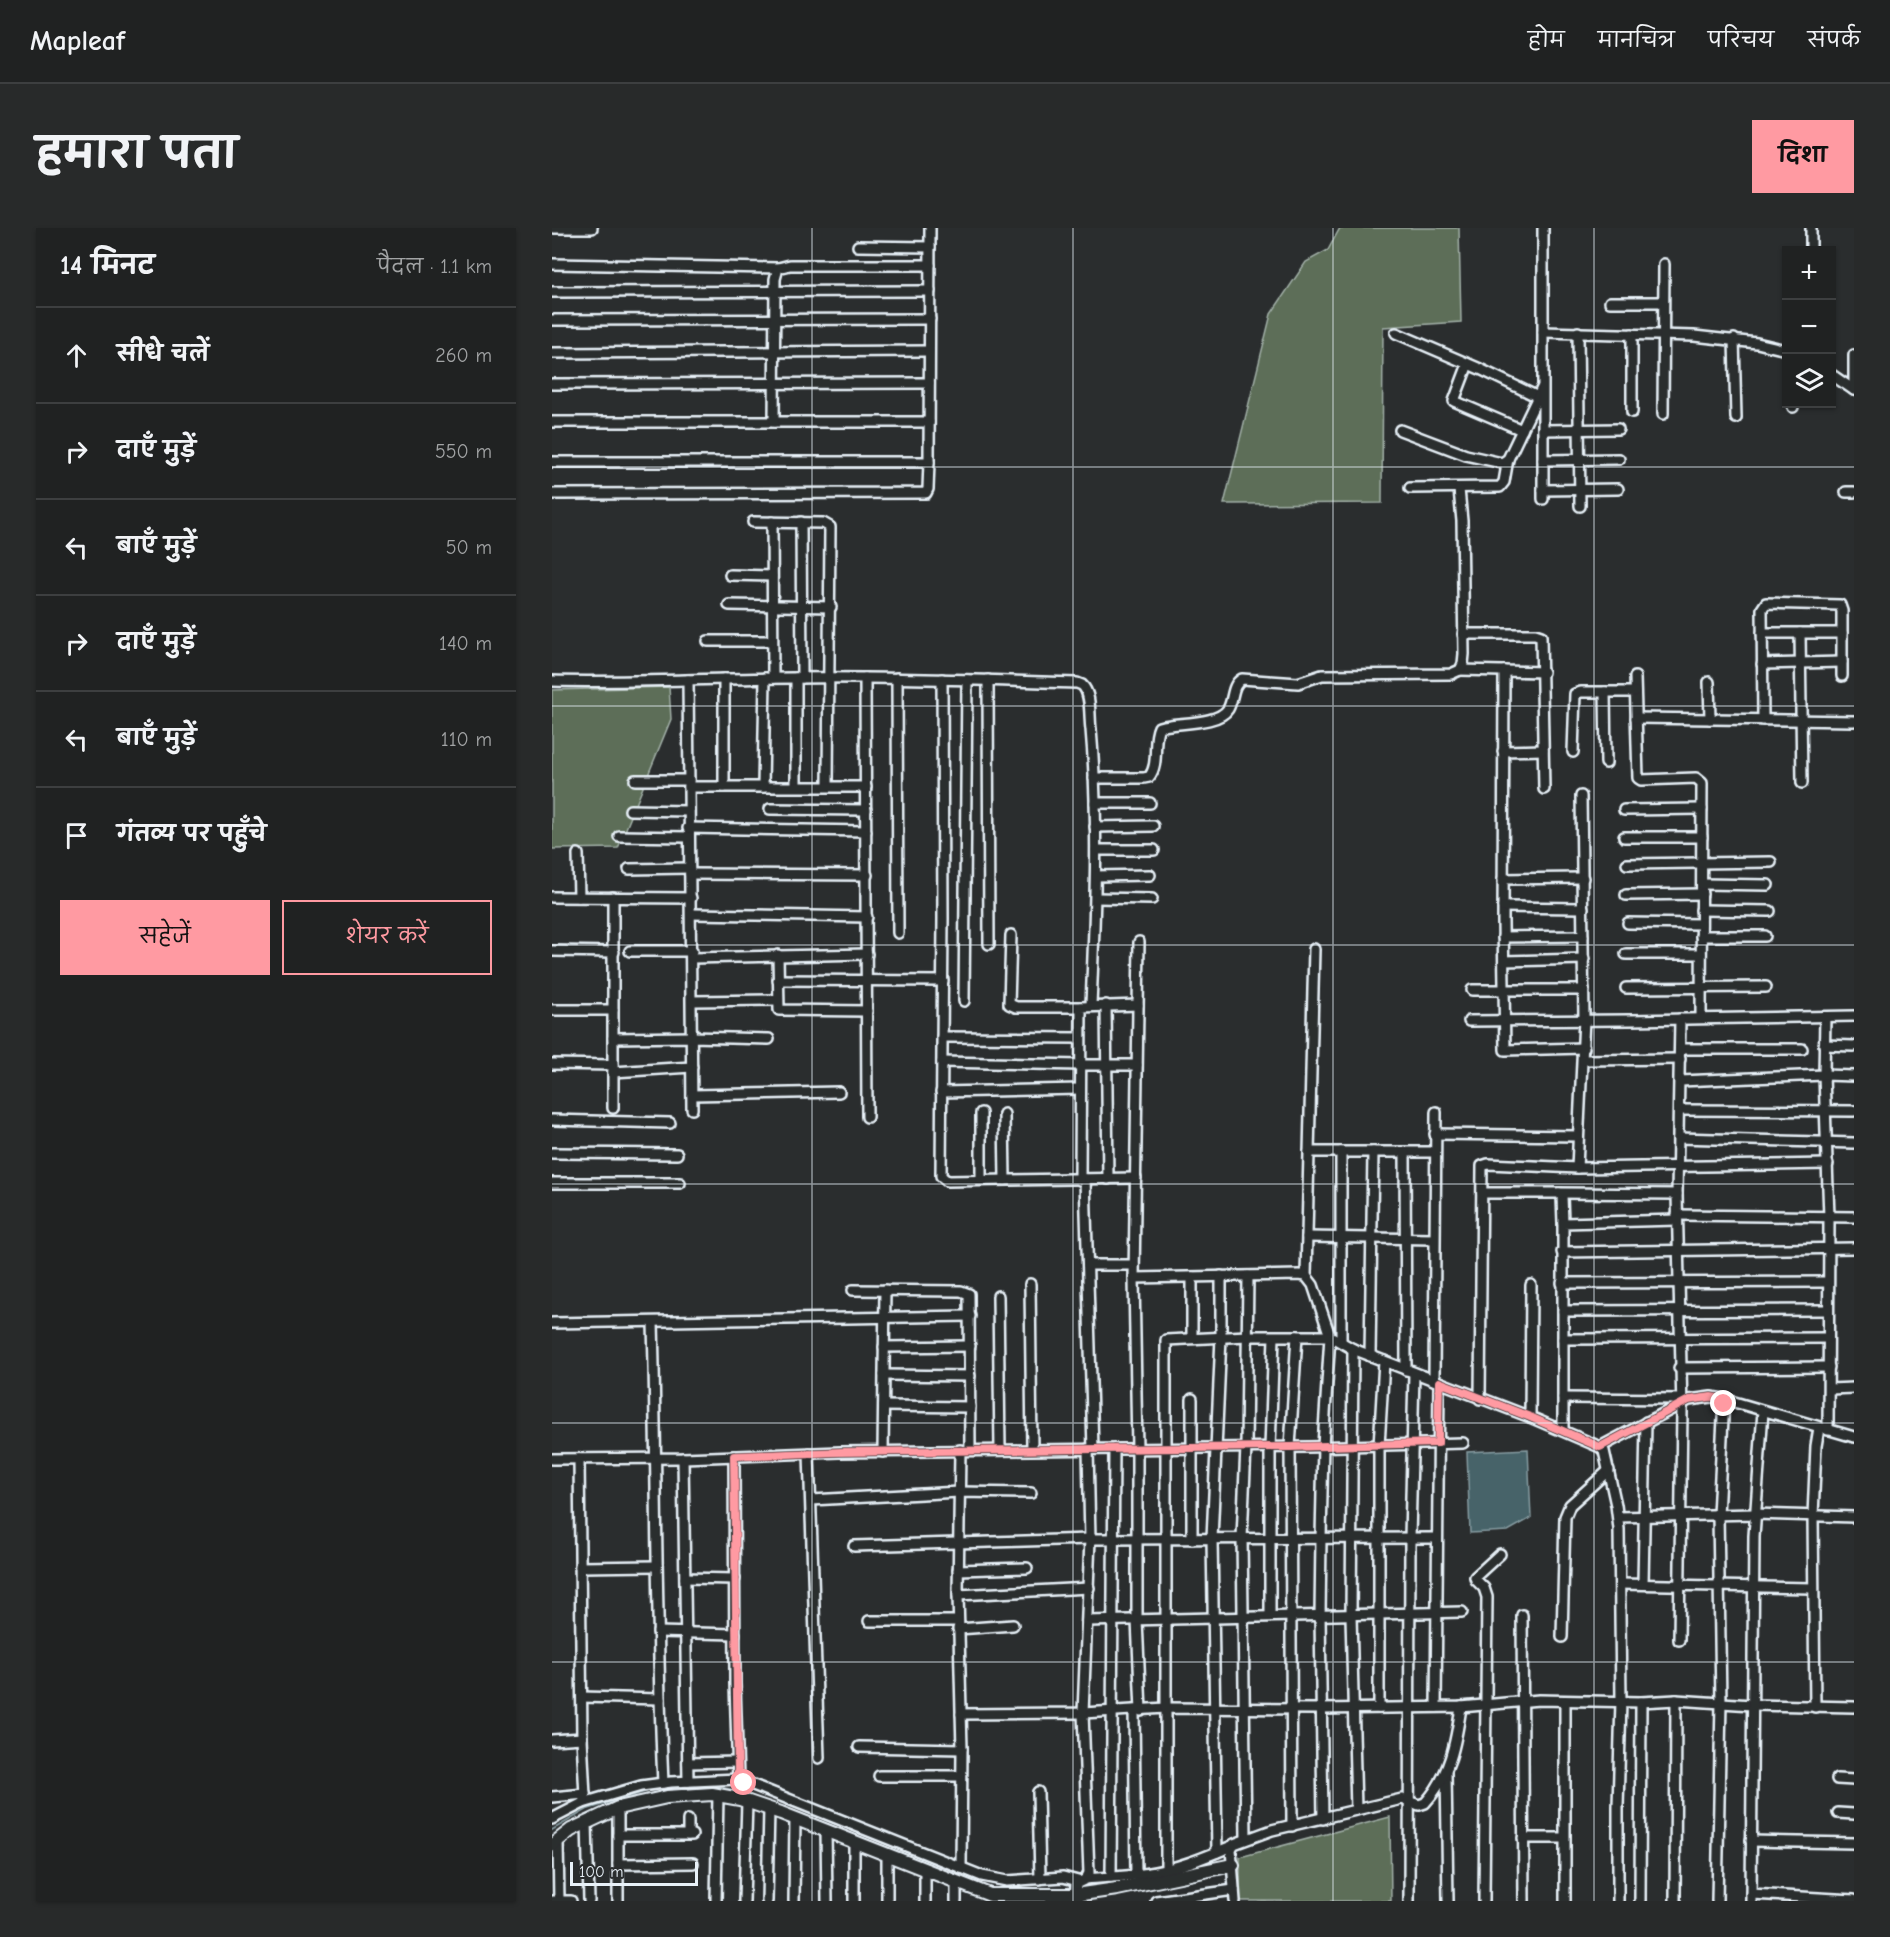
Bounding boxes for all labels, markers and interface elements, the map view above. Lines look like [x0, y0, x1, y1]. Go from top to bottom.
text: Mapleaf [30, 25, 125, 57]
text: होम [1528, 28, 1565, 52]
text: मानचित्र [1598, 28, 1675, 52]
text: परिचय [1708, 28, 1774, 52]
text: संपर्क [1807, 28, 1860, 52]
button: दिशा [1752, 120, 1854, 193]
text: हमारा पता [36, 129, 238, 178]
map controls [1782, 246, 1836, 408]
button: + [1782, 246, 1836, 300]
text: 14 मिनट [60, 251, 155, 281]
text: पैदल · 1.1 km [377, 255, 492, 278]
button: − [1782, 300, 1836, 354]
icon: ahead [60, 339, 93, 372]
text: सीधे चलें [117, 341, 209, 367]
text: 260 m [435, 344, 492, 367]
button: layers [1782, 354, 1836, 408]
icon: right [60, 435, 93, 468]
text: दाएँ मुड़ें [117, 437, 196, 463]
text: 550 m [435, 440, 492, 463]
icon: left [60, 531, 93, 564]
text: बाएँ मुड़ें [117, 533, 196, 559]
text: 50 m [446, 536, 492, 559]
icon: right [60, 627, 93, 660]
text: दाएँ मुड़ें [117, 629, 196, 655]
text: 140 m [439, 632, 492, 655]
icon: left [60, 723, 93, 756]
text: बाएँ मुड़ें [117, 725, 196, 751]
text: 110 m [441, 728, 492, 751]
icon: arrive [60, 819, 93, 852]
text: गंतव्य पर पहुँचे [117, 821, 266, 847]
button: सहेजें [60, 900, 270, 975]
button: शेयर करें [282, 900, 492, 975]
route end [1710, 1390, 1736, 1416]
route start [730, 1769, 756, 1795]
scale bar [570, 1859, 698, 1886]
text: 100 m [579, 1863, 623, 1881]

